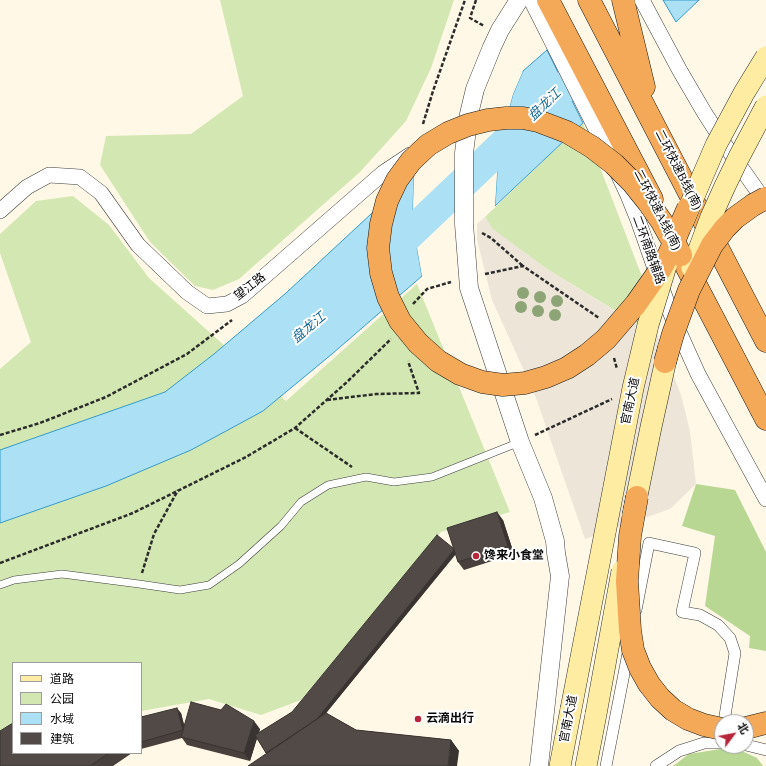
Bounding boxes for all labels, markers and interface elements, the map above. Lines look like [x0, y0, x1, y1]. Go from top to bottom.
water label: 盘龙江 [526, 86, 564, 124]
street label: 二环快速B线(南) [652, 128, 704, 212]
street label: 二环快速A线(南) [630, 167, 684, 253]
street label: 二环南路辅路 [629, 214, 667, 286]
street label: 望江路 [231, 270, 269, 304]
water label: 盘龙江 [289, 309, 329, 347]
street label: 官南大道 [619, 376, 643, 426]
place label: 馋来小食堂 [484, 549, 544, 563]
marker: 馋来小食堂 [471, 551, 481, 561]
legend [12, 662, 142, 754]
text: 道路 [50, 672, 74, 686]
text: 公园 [50, 692, 74, 706]
street label: 官南大道 [557, 694, 581, 744]
text: 水域 [50, 712, 74, 726]
place label: 云滴出行 [426, 712, 474, 726]
marker: 云滴出行 [413, 714, 423, 724]
north arrow [714, 714, 754, 754]
text: 北 [735, 720, 751, 736]
text: 建筑 [50, 732, 74, 746]

